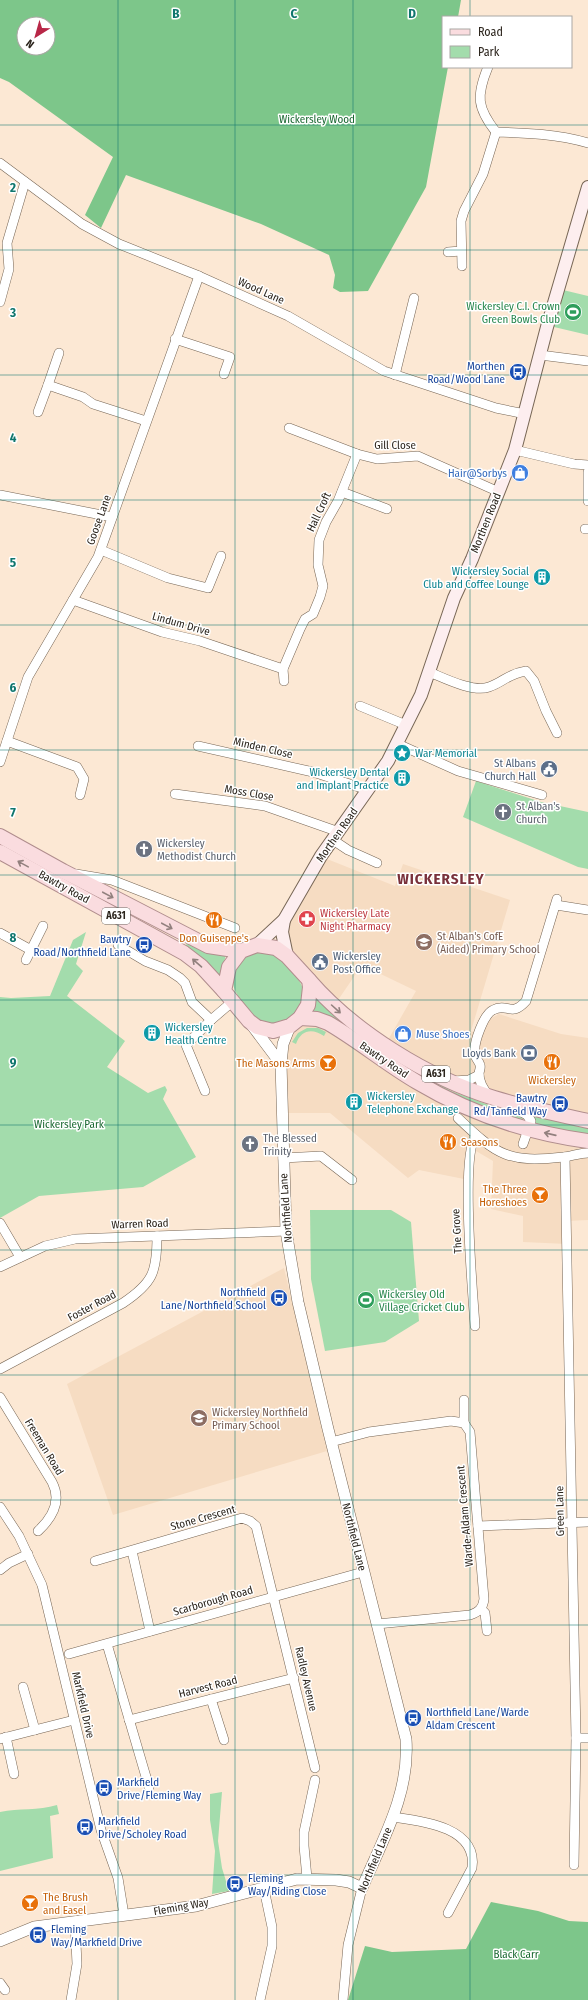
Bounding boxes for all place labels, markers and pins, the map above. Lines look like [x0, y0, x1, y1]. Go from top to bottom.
place label: Wickersley C.I. Crown Green Bowls Club [466, 300, 560, 326]
sports icon: Wickersley C.I. Crown Green Bowls Club [563, 302, 583, 322]
place label: Morthen Road/Wood Lane [427, 360, 505, 386]
bus stop icon: Morthen Road/Wood Lane [508, 362, 528, 382]
shop icon: Hair@Sorbys [510, 463, 530, 483]
place label: Hair@Sorbys [448, 467, 507, 480]
place label: Wickersley Social Club and Coffee Lounge [423, 565, 529, 591]
building icon: Wickersley Social Club and Coffee Lounge [532, 567, 552, 587]
place icon: War Memorial [392, 743, 412, 763]
place label: War Memorial [415, 747, 477, 760]
place label: St Albans Church Hall [485, 757, 536, 783]
public building icon: St Albans Church Hall [539, 759, 559, 779]
place label: Wickersley Dental and Implant Practice [296, 766, 389, 792]
building icon: Wickersley Dental and Implant Practice [392, 768, 412, 788]
place label: St Alban's Church [516, 800, 560, 826]
church icon: St Alban's Church [493, 802, 513, 822]
place label: Wickersley Methodist Church [157, 837, 236, 863]
church icon: Wickersley Methodist Church [134, 839, 154, 859]
place label: Wickersley Late Night Pharmacy [320, 907, 391, 933]
pharmacy icon: Wickersley Late Night Pharmacy [297, 909, 317, 929]
restaurant icon: Don Guiseppe's [204, 910, 224, 930]
place label: St Alban's CofE (Aided) Primary School [437, 930, 540, 956]
place label: Don Guiseppe's [179, 932, 249, 945]
school or university icon: St Alban's CofE (Aided) Primary School [414, 932, 434, 952]
place label: Bawtry Road/Northfield Lane [33, 933, 131, 959]
bus stop icon: Bawtry Road/Northfield Lane [134, 935, 154, 955]
place label: Wickersley Post Office [333, 950, 381, 976]
public building icon: Wickersley Post Office [310, 952, 330, 972]
place label: Wickersley Health Centre [165, 1021, 226, 1047]
building icon: Wickersley Health Centre [142, 1023, 162, 1043]
shop icon: Muse Shoes [393, 1024, 413, 1044]
place label: Muse Shoes [416, 1028, 470, 1041]
bank icon: Lloyds Bank [519, 1043, 539, 1063]
place label: Lloyds Bank [462, 1047, 517, 1060]
restaurant icon: Wickersley [542, 1052, 562, 1072]
bar icon: The Masons Arms [318, 1053, 338, 1073]
place label: The Masons Arms [237, 1057, 315, 1070]
place label: Wickersley [528, 1074, 576, 1087]
place label: Wickersley Telephone Exchange [367, 1090, 458, 1116]
building icon: Wickersley Telephone Exchange [344, 1092, 364, 1112]
place label: Bawtry Rd/Tanfield Way [474, 1092, 547, 1118]
bus stop icon: Bawtry Rd/Tanfield Way [550, 1094, 570, 1114]
place label: The Blessed Trinity [263, 1132, 317, 1158]
restaurant icon: Seasons [438, 1132, 458, 1152]
church icon: The Blessed Trinity [240, 1134, 260, 1154]
place label: Seasons [461, 1136, 498, 1149]
place label: The Three Horeshoes [479, 1183, 527, 1209]
bar icon: The Three Horeshoes [530, 1185, 550, 1205]
place label: Northfield Lane/Northfield School [161, 1286, 266, 1312]
bus stop icon: Northfield Lane/Northfield School [269, 1288, 289, 1308]
place label: Wickersley Old Village Cricket Club [379, 1288, 465, 1314]
sports icon: Wickersley Old Village Cricket Club [356, 1290, 376, 1310]
place label: Wickersley Northfield Primary School [212, 1406, 308, 1432]
school or university icon: Wickersley Northfield Primary School [189, 1408, 209, 1428]
place label: Northfield Lane/Warde Aldam Crescent [426, 1706, 529, 1732]
bus stop icon: Northfield Lane/Warde Aldam Crescent [403, 1708, 423, 1728]
place label: Markfield Drive/Fleming Way [117, 1776, 201, 1802]
bus stop icon: Markfield Drive/Fleming Way [94, 1778, 114, 1798]
place label: Markfield Drive/Scholey Road [98, 1815, 187, 1841]
bus stop icon: Markfield Drive/Scholey Road [75, 1817, 95, 1837]
place label: Fleming Way/Riding Close [248, 1872, 326, 1898]
bus stop icon: Fleming Way/Riding Close [225, 1874, 245, 1894]
place label: The Brush and Easel [43, 1891, 88, 1917]
bar icon: The Brush and Easel [20, 1893, 40, 1913]
place label: Fleming Way/Markfield Drive [51, 1923, 142, 1949]
bus stop icon: Fleming Way/Markfield Drive [28, 1925, 48, 1945]

